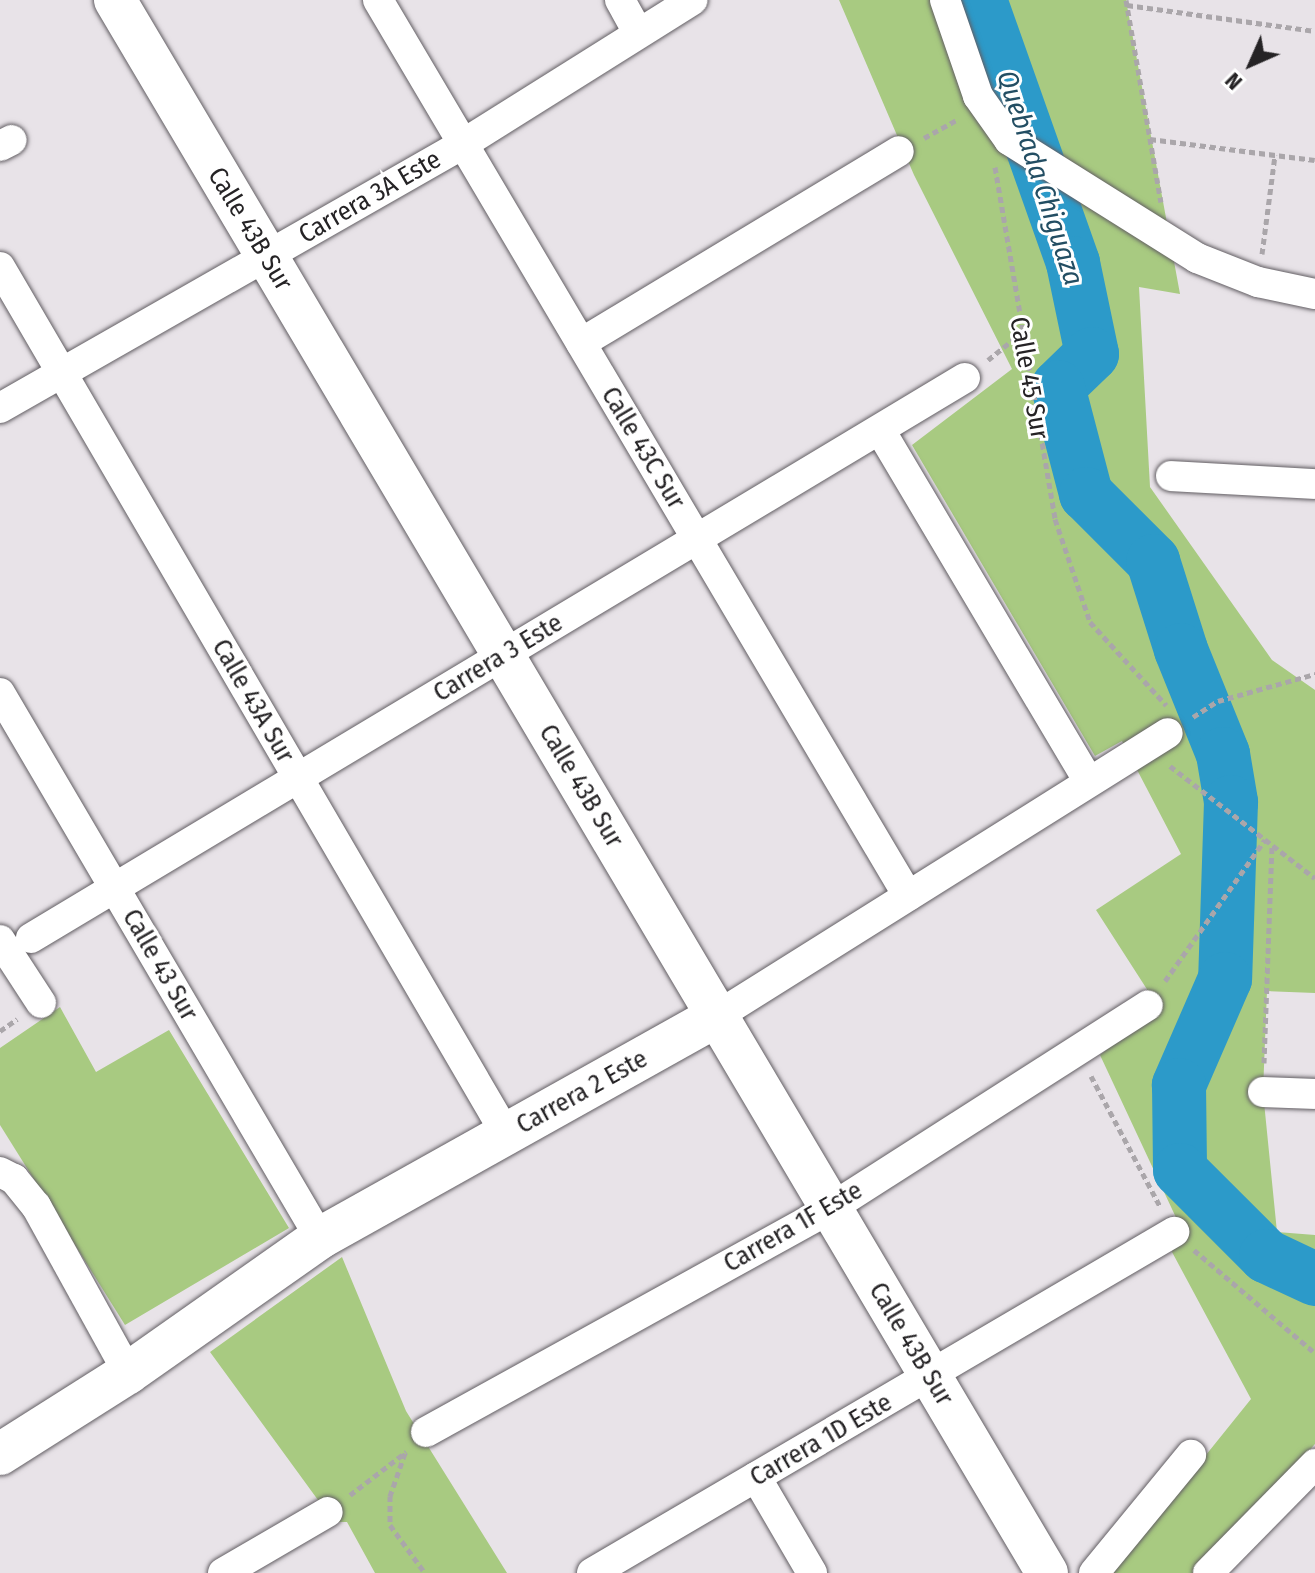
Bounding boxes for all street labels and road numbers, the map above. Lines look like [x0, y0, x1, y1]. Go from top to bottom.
street label: Carrera 3A Este [293, 144, 447, 250]
street label: Calle 43B Sur [201, 162, 299, 296]
street label: Calle 45 Sur [1003, 314, 1055, 442]
street label: Calle 43C Sur [594, 381, 692, 515]
street label: Carrera 3 Este [428, 607, 568, 709]
street label: Calle 43A Sur [205, 634, 301, 768]
street label: Calle 43B Sur [532, 719, 630, 853]
street label: Calle 43 Sur [116, 904, 204, 1026]
street label: Carrera 2 Este [511, 1043, 653, 1141]
street label: Carrera 1F Este [718, 1175, 868, 1279]
street label: Calle 43B Sur [862, 1277, 960, 1411]
street label: Carrera 1D Este [745, 1387, 897, 1493]

